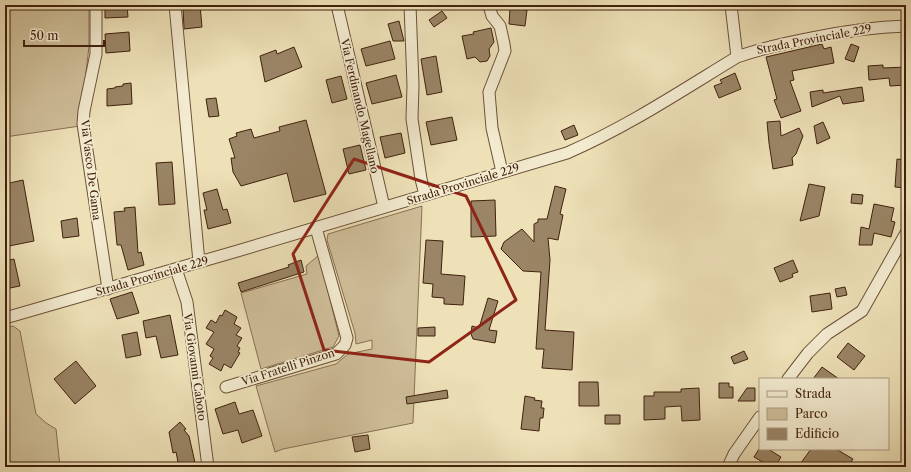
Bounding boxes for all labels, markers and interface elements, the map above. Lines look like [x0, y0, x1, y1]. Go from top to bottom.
street label: Strada Provinciale 229 [755, 21, 873, 57]
scale bar [24, 22, 104, 48]
text: 50 m [30, 28, 59, 43]
street label: Via Ferdinando Magellano [337, 36, 382, 175]
street label: Via Vasco De Gama [78, 118, 104, 221]
street label: Strada Provinciale 229 [405, 160, 521, 208]
street label: Strada Provinciale 229 [94, 253, 210, 299]
street label: Via Giovanni Caboto [180, 311, 210, 422]
street label: Via Fratelli Pinzon [239, 345, 336, 389]
legend [759, 378, 889, 450]
text: Strada [795, 386, 832, 401]
text: Parco [795, 406, 828, 421]
text: Edificio [795, 426, 839, 441]

